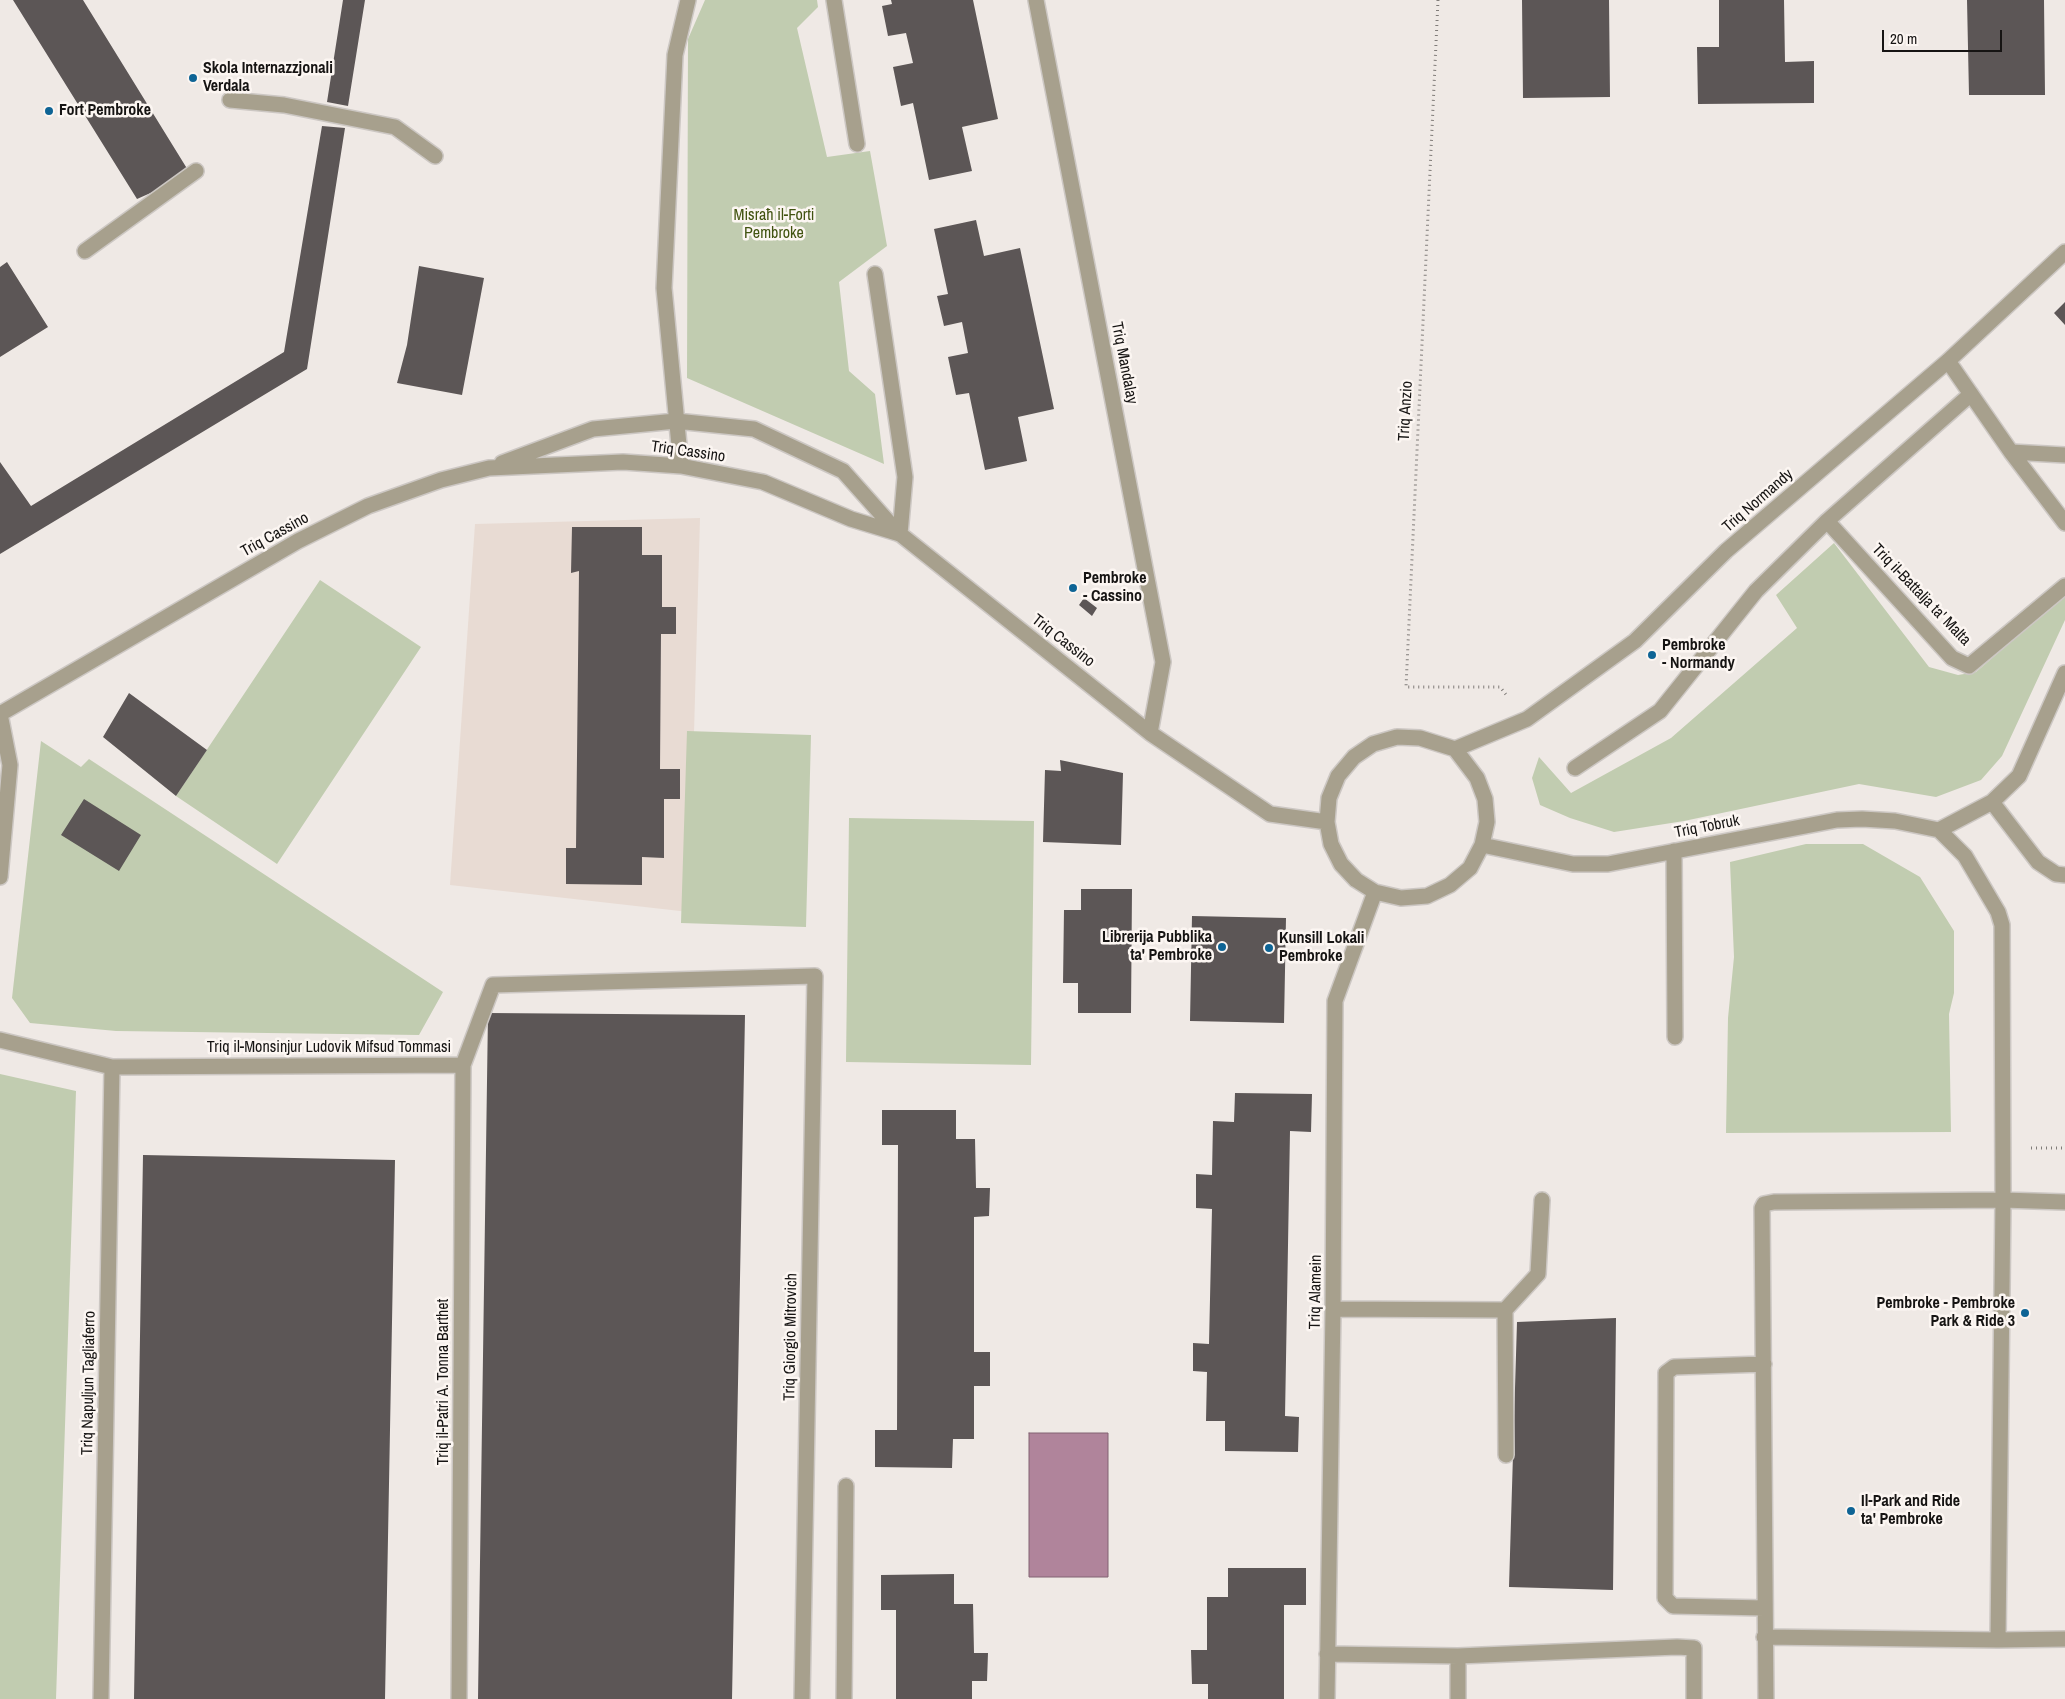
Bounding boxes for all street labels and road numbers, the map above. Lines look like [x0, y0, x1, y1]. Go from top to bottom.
street label: Triq Mandalay [1107, 320, 1141, 406]
street label: Triq Anzio [1395, 381, 1417, 441]
street label: Triq Cassino [650, 437, 726, 467]
street label: Triq Normandy [1719, 465, 1797, 537]
street label: Triq Cassino [238, 509, 312, 561]
street label: Triq il-Battalja ta' Malta [1868, 540, 1974, 650]
street label: Triq Cassino [1028, 610, 1098, 672]
street label: Triq Tobruk [1673, 811, 1741, 843]
street label: Triq il-Monsinjur Ludovik Mifsud Tommasi [207, 1038, 451, 1058]
street label: Triq Alamein [1306, 1255, 1326, 1329]
street label: Triq Giorgio Mitrovich [780, 1273, 802, 1401]
street label: Triq il-Patri A. Tonna Barthet [434, 1299, 454, 1465]
street label: Triq Napuljun Tagliaferro [78, 1311, 100, 1455]

